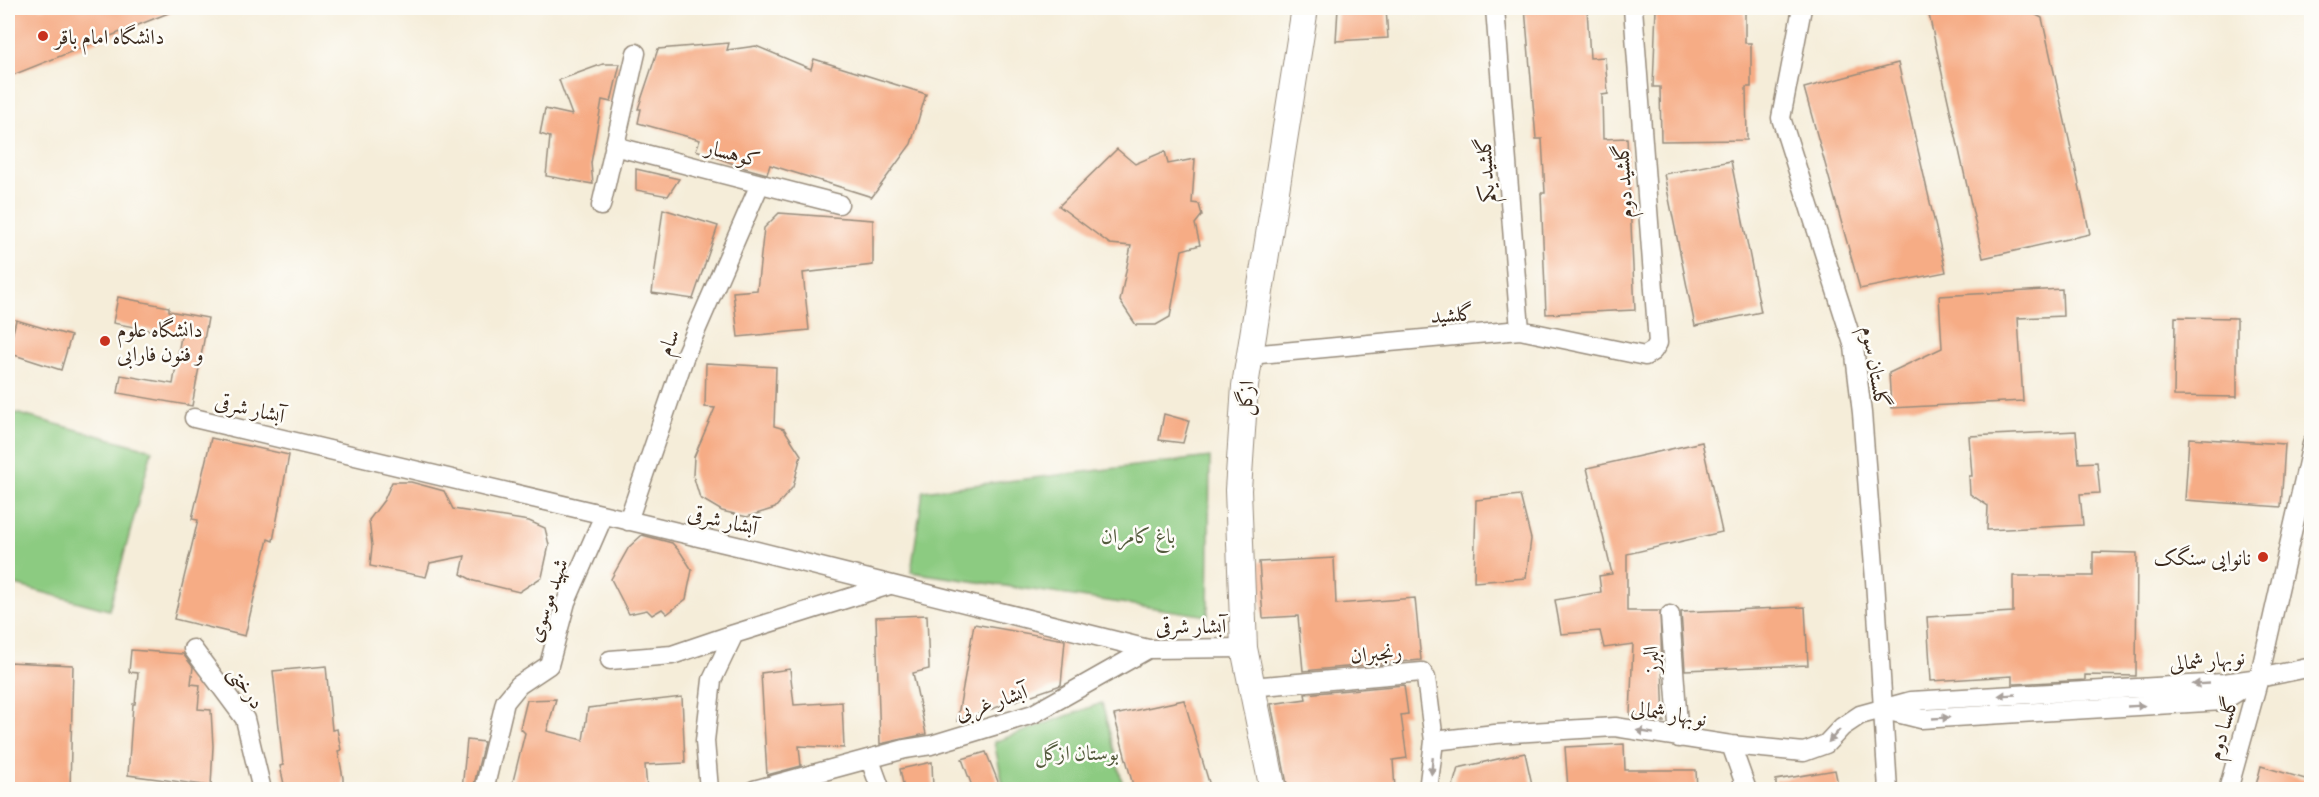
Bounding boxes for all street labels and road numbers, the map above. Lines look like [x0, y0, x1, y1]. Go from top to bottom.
street label: کوهسار [701, 132, 763, 173]
street label: گلشيد يكم [1469, 136, 1508, 204]
street label: گلشيد دوم [1607, 142, 1644, 219]
street label: گلشید [1429, 299, 1475, 329]
street label: گلستان سوم [1851, 324, 1897, 411]
street label: سام [651, 325, 690, 361]
street label: ازگل [1230, 379, 1262, 417]
street label: آبشار شرقی [212, 387, 290, 431]
street label: آبشار شرقی [685, 499, 763, 543]
street label: شهید موسوی [520, 555, 575, 646]
street label: آبشار شرقی [1156, 612, 1229, 640]
street label: رنجبران [1349, 637, 1403, 669]
street label: نوبهار شمالی [2168, 643, 2246, 678]
street label: البرز [1637, 645, 1666, 677]
street label: درختی [221, 660, 271, 715]
street label: آبشار غربی [952, 677, 1033, 728]
street label: گلسا دوم [2200, 693, 2249, 764]
street label: نوبهار شمالی [1629, 694, 1709, 733]

